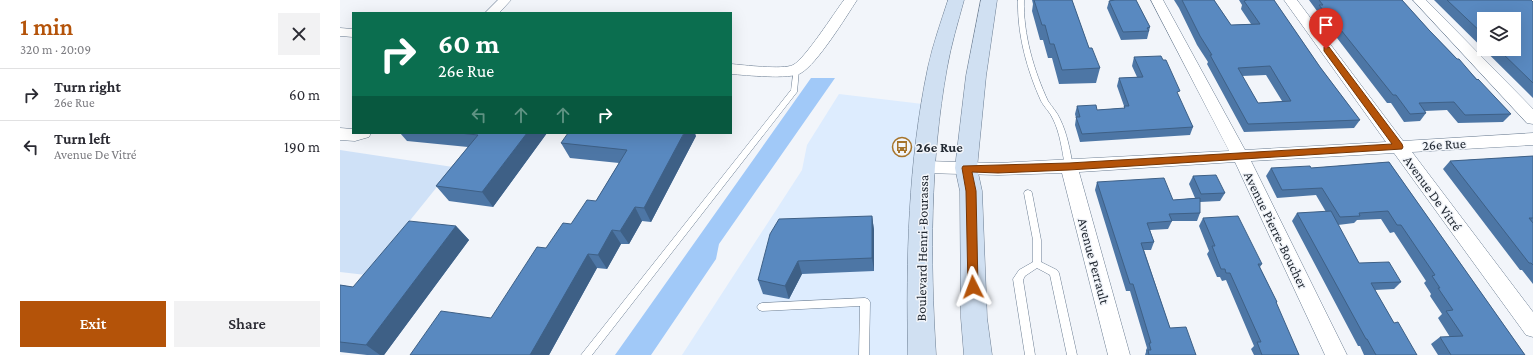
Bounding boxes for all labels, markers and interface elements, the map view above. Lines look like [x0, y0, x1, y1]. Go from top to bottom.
pin [1309, 8, 1343, 49]
map controls [1477, 12, 1521, 56]
button: layers [1477, 12, 1521, 56]
text: 1 min [20, 13, 73, 40]
button: close [278, 13, 320, 55]
icon: arrive [1315, 14, 1337, 36]
icon: right [372, 28, 424, 80]
text: 60 m [438, 28, 499, 59]
text: 320 m · 20:09 [20, 42, 91, 57]
text: 26e Rue [438, 61, 494, 81]
text: Turn right [54, 79, 121, 95]
icon: right [20, 84, 42, 106]
text: 60 m [289, 87, 320, 103]
text: 26e Rue [54, 95, 95, 110]
icon: left [468, 104, 490, 126]
icon: ahead [510, 104, 532, 126]
icon: ahead [552, 104, 574, 126]
icon: right [594, 104, 616, 126]
text: Turn left [54, 131, 110, 147]
street label: 26e Rue [1422, 135, 1466, 153]
icon: left [20, 136, 42, 158]
bus stop icon: 26e Rue [891, 136, 913, 158]
text: 190 m [284, 139, 320, 155]
place label: 26e Rue [916, 139, 963, 155]
text: Avenue De Vitré [54, 147, 137, 162]
street label: Avenue De Vitré [1400, 152, 1466, 234]
street label: Avenue Pierre-Boucher [1241, 169, 1311, 291]
street label: Boulevard Henri-Bourassa [913, 174, 931, 321]
street label: Avenue Perrault [1075, 216, 1113, 306]
position arrow [952, 266, 994, 308]
button: Exit [20, 301, 166, 347]
button: Share [174, 301, 320, 347]

